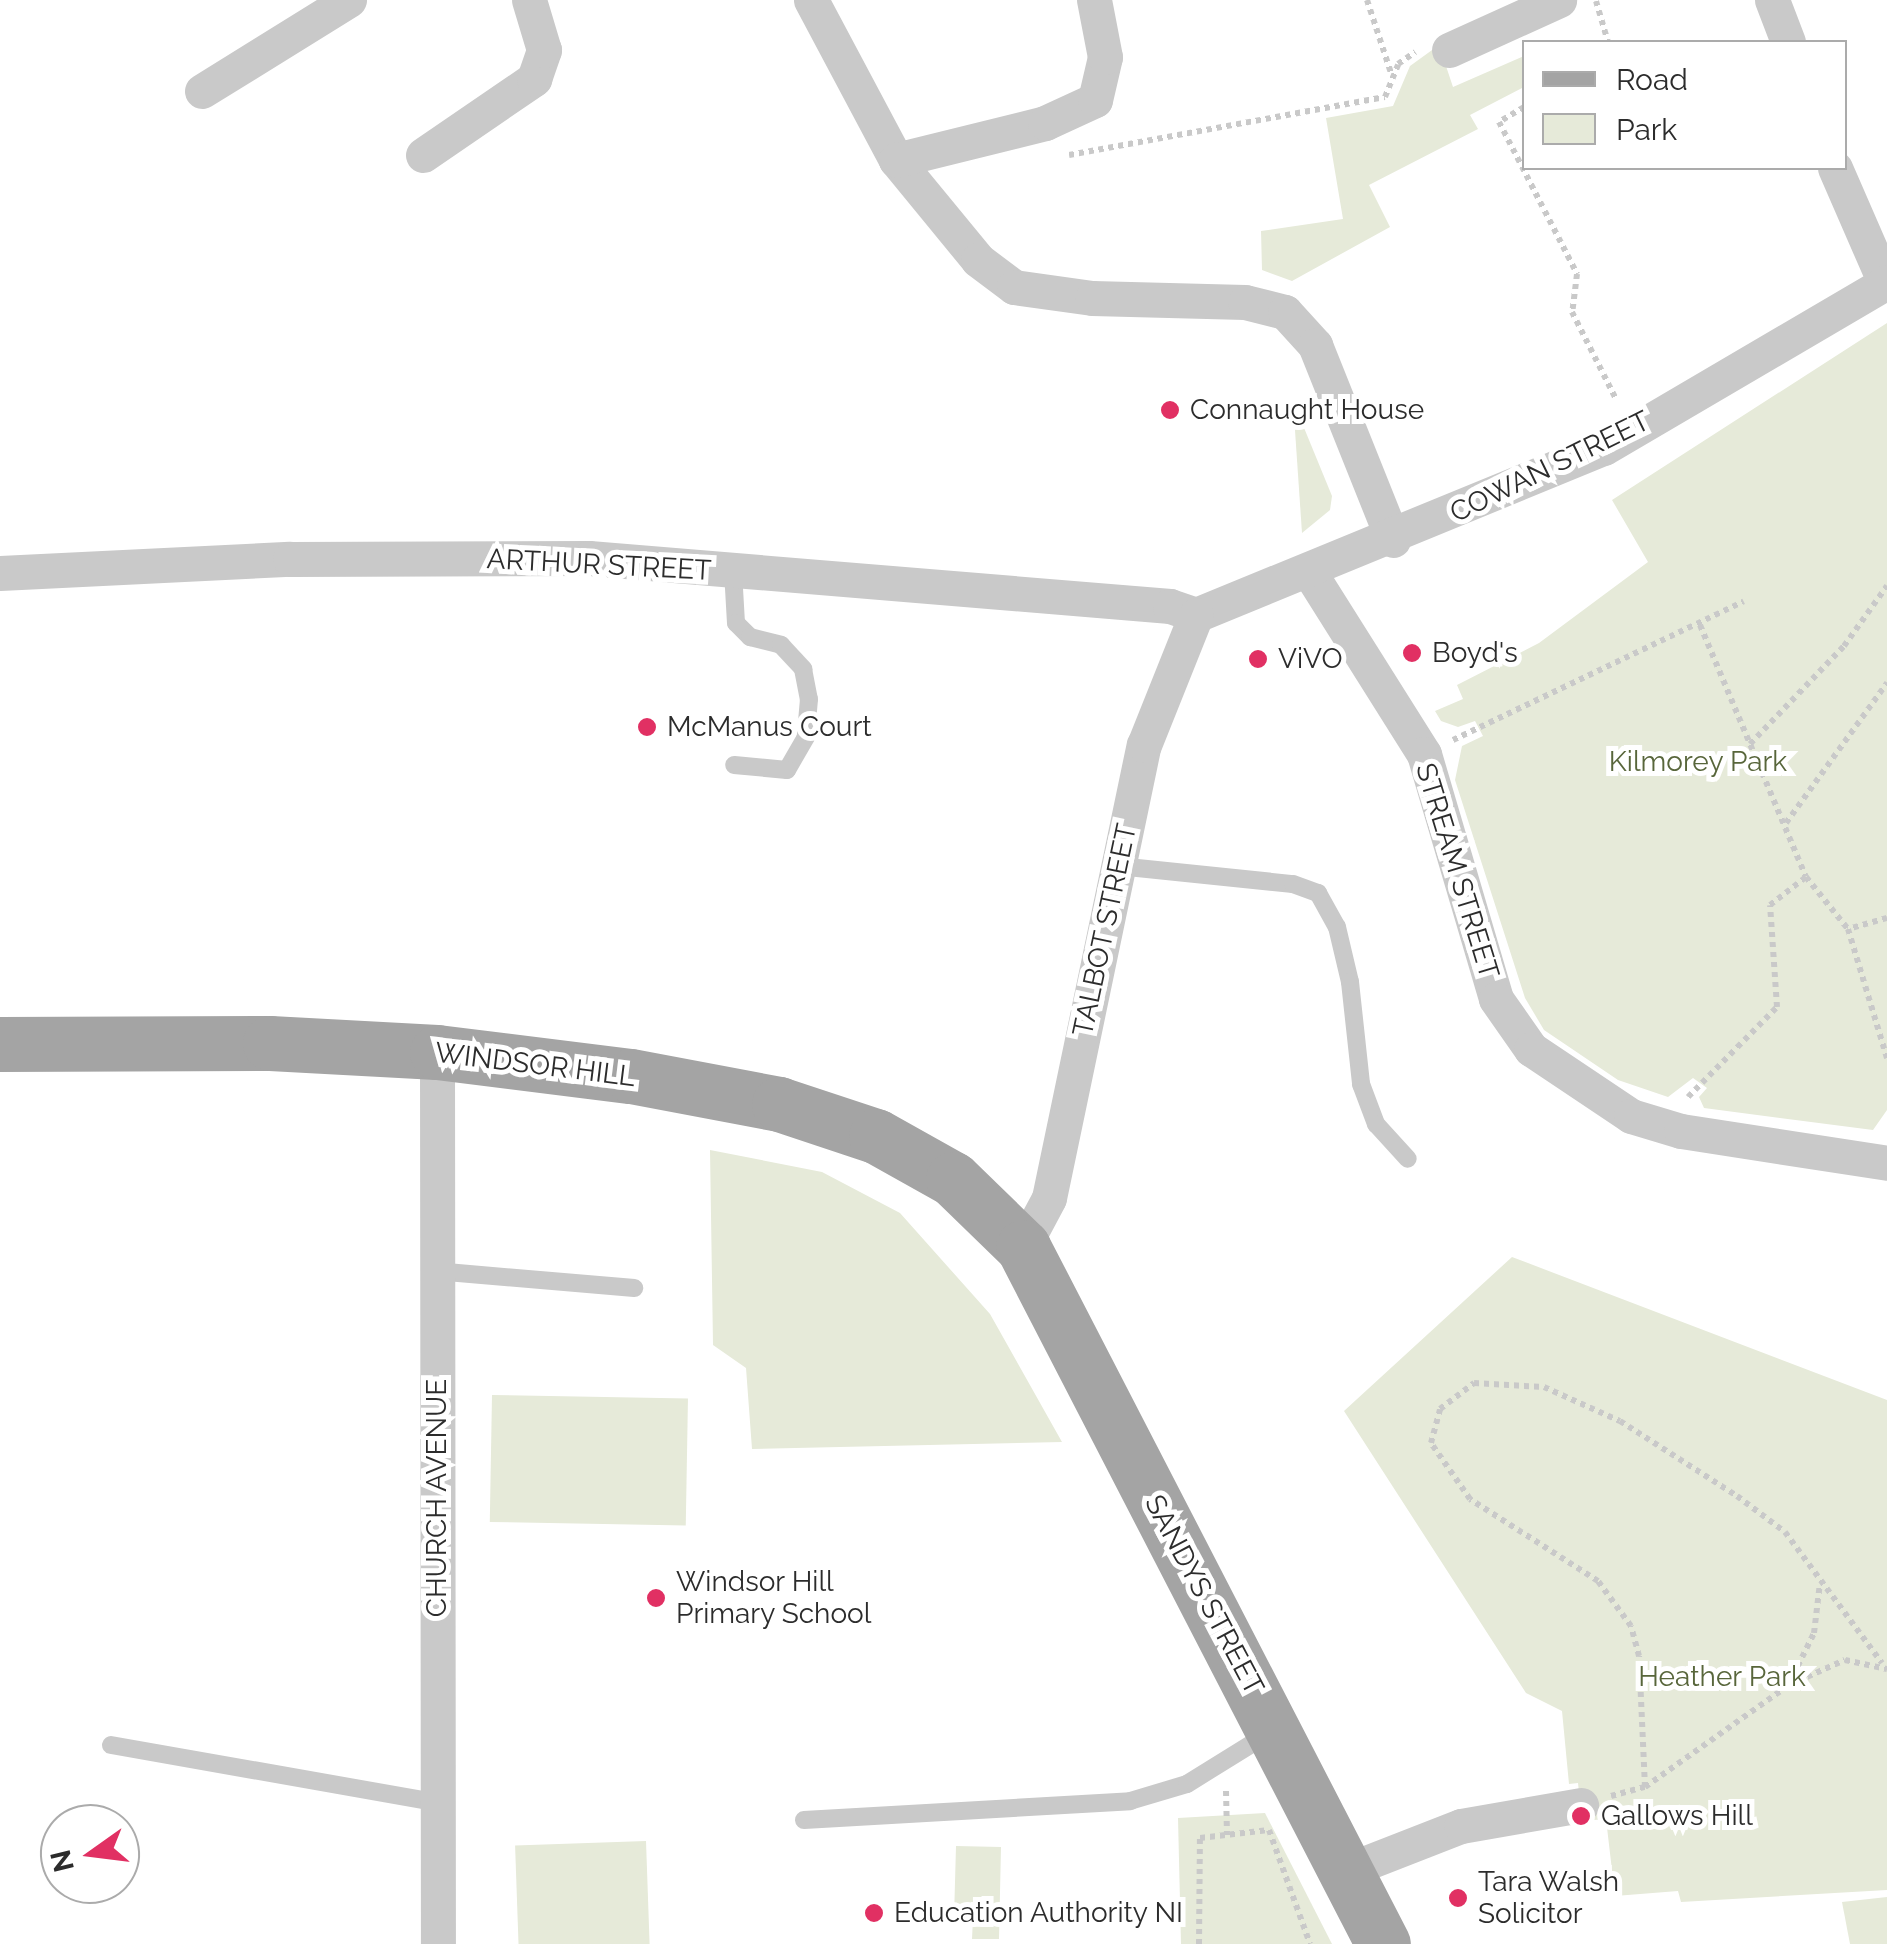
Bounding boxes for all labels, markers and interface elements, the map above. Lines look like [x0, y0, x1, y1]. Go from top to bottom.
legend [1522, 40, 1847, 170]
text: Road [1616, 62, 1688, 97]
text: Park [1616, 112, 1677, 147]
place label: Connaught House [1190, 393, 1424, 427]
marker: Connaught House [1159, 399, 1181, 421]
street label: COWAN STREET [1445, 404, 1655, 530]
street label: ARTHUR STREET [486, 542, 712, 588]
place label: Boyd's [1432, 636, 1518, 670]
place label: ViVO [1278, 642, 1342, 676]
marker: Boyd's [1401, 642, 1423, 664]
marker: ViVO [1247, 648, 1269, 670]
place label: McManus Court [667, 710, 872, 744]
marker: McManus Court [636, 716, 658, 738]
park label: Kilmorey Park [1608, 745, 1788, 779]
street label: STREAM STREET [1408, 759, 1506, 983]
street label: TALBOT STREET [1066, 820, 1144, 1040]
street label: WINDSOR HILL [433, 1036, 637, 1094]
street label: CHURCH AVENUE [420, 1378, 454, 1618]
street label: SANDYS STREET [1137, 1489, 1271, 1701]
place label: Windsor Hill Primary School [676, 1565, 872, 1631]
marker: Windsor Hill Primary School [645, 1587, 667, 1609]
park label: Heather Park [1638, 1660, 1806, 1694]
place label: Gallows Hill [1601, 1799, 1753, 1833]
north arrow [40, 1804, 140, 1904]
marker: Gallows Hill [1570, 1805, 1592, 1827]
text: N [44, 1847, 81, 1875]
place label: Tara Walsh Solicitor [1478, 1865, 1620, 1931]
marker: Tara Walsh Solicitor [1447, 1887, 1469, 1909]
place label: Education Authority NI [894, 1896, 1185, 1930]
marker: Education Authority NI [863, 1902, 885, 1924]

